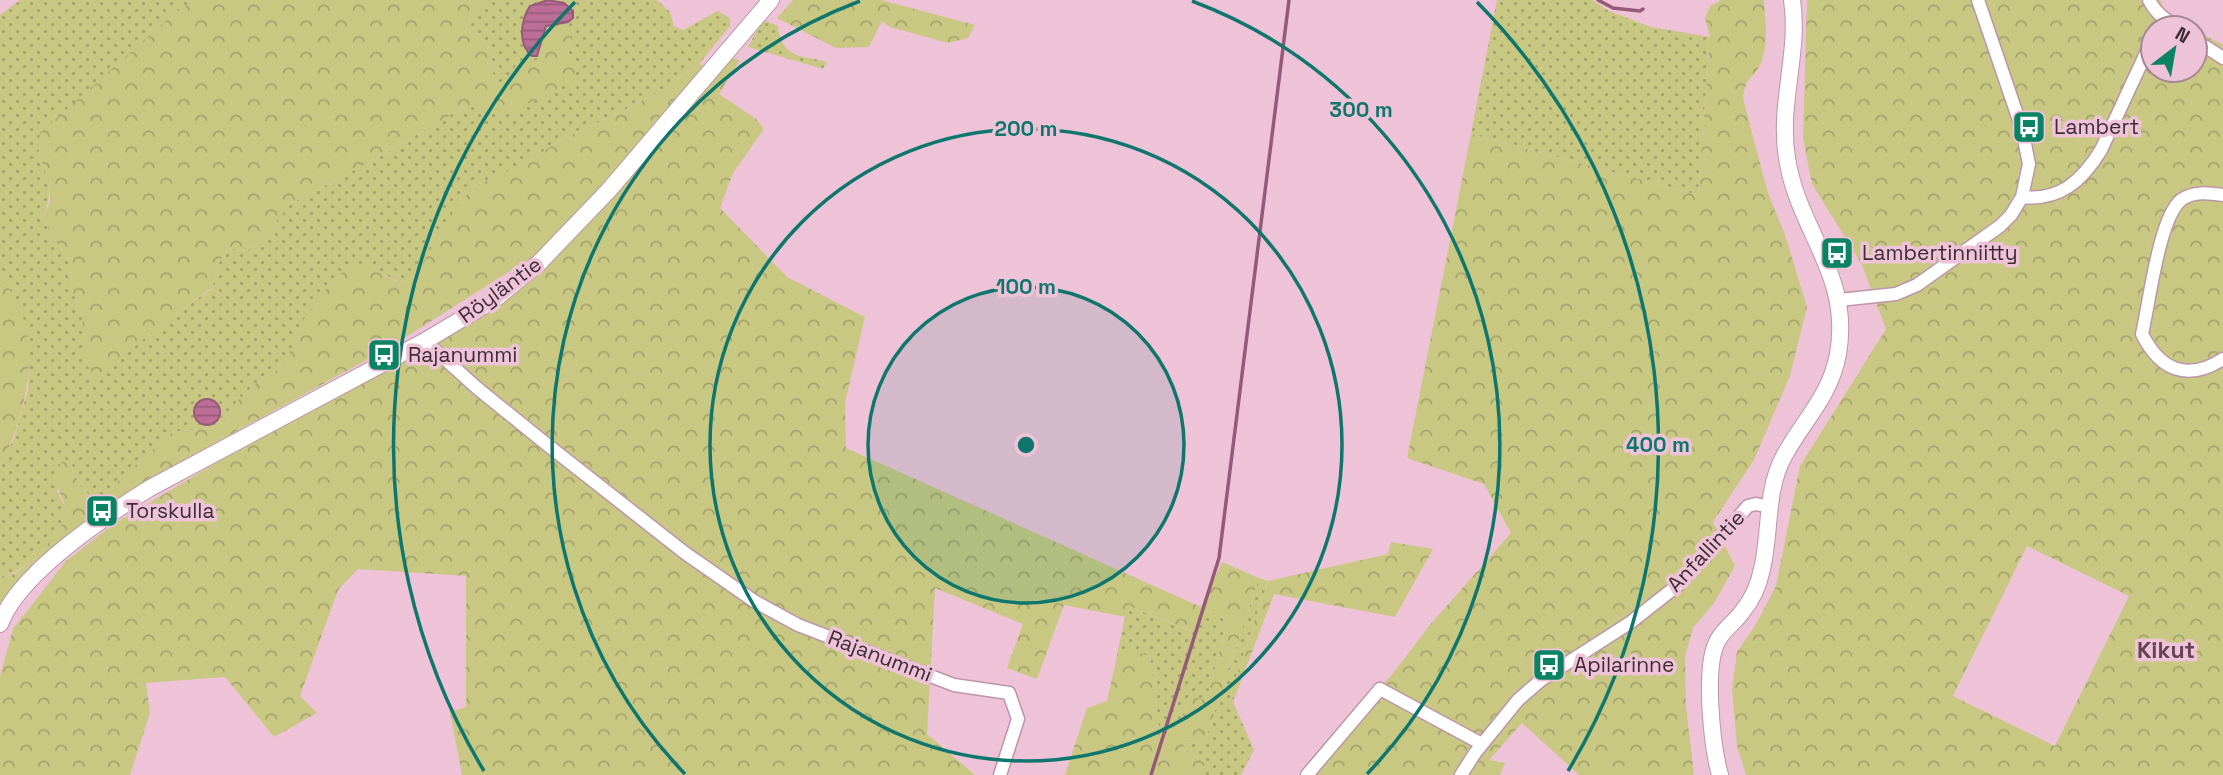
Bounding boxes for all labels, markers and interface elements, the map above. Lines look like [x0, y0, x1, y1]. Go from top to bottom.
north arrow [2139, 14, 2209, 84]
text: N [2171, 21, 2194, 49]
text: 300 m [1329, 96, 1393, 123]
bus stop icon: Lambert [2010, 108, 2048, 146]
place label: Lambert [2054, 113, 2139, 140]
text: 200 m [995, 115, 1057, 142]
bus stop icon: Lambertinniitty [1818, 234, 1856, 272]
place label: Lambertinniitty [1862, 239, 2018, 266]
street label: Röyläntie [453, 250, 547, 329]
text: 100 m [996, 273, 1056, 300]
bus stop icon: Rajanummi [365, 336, 403, 374]
place label: Rajanummi [408, 341, 517, 368]
text: 400 m [1626, 431, 1690, 458]
centre of rings [1014, 433, 1038, 457]
bus stop icon: Torskulla [83, 492, 121, 530]
place label: Torskulla [126, 497, 215, 524]
street label: Anfallintie [1661, 504, 1750, 597]
street label: Rajanummi [824, 623, 936, 688]
district label: Kikut [2137, 635, 2195, 665]
bus stop icon: Apilarinne [1530, 646, 1568, 684]
place label: Apilarinne [1574, 651, 1674, 678]

